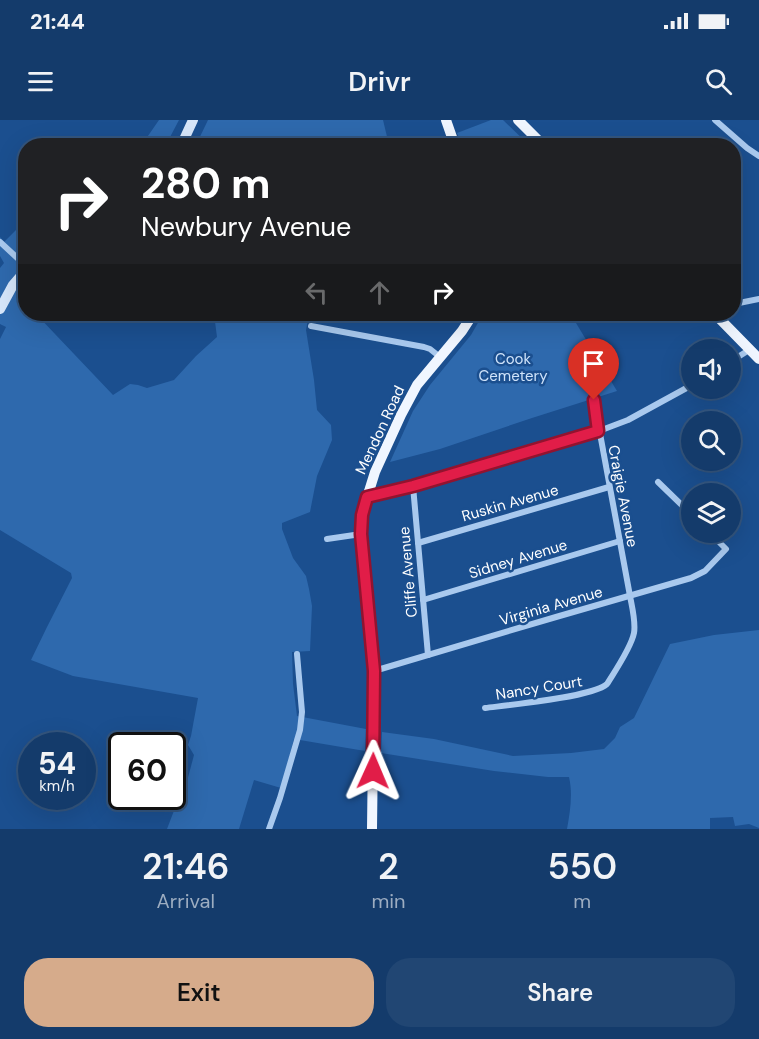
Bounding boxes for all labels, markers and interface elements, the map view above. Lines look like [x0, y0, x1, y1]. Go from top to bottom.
text: 21:44 [30, 7, 85, 36]
text: Drivr [348, 64, 411, 99]
icon: menu [24, 65, 57, 98]
icon: search [702, 65, 735, 98]
text: 280 m [141, 156, 271, 211]
icon: right [42, 162, 120, 240]
text: Newbury Avenue [141, 209, 351, 244]
icon: left [300, 276, 333, 309]
icon: ahead [363, 276, 396, 309]
icon: right [426, 276, 459, 309]
pin [568, 338, 619, 400]
map controls [681, 339, 741, 543]
button: sound [681, 339, 741, 399]
icon: arrive [577, 347, 610, 380]
park label: Cook Cemetery [479, 349, 548, 386]
street label: Mendon Road [351, 382, 409, 478]
button: search [681, 411, 741, 471]
street label: Craigie Avenue [603, 443, 643, 549]
street label: Ruskin Avenue [459, 480, 561, 526]
button: layers [681, 483, 741, 543]
street label: Cliffe Avenue [394, 526, 422, 618]
street label: Sidney Avenue [466, 535, 570, 583]
street label: Virginia Avenue [497, 582, 605, 630]
street label: Nancy Court [494, 671, 584, 705]
speed limit sign: 60 [108, 732, 186, 810]
position arrow [341, 739, 405, 803]
text: 54 [38, 744, 76, 783]
text: km/h [39, 776, 75, 796]
text: 21:46 [142, 843, 230, 890]
text: 2 [378, 843, 399, 890]
text: 550 [547, 843, 617, 890]
text: Arrival [157, 888, 215, 914]
text: min [371, 888, 406, 914]
text: m [573, 888, 591, 914]
button: Exit [24, 958, 374, 1027]
button: Share [386, 958, 735, 1027]

